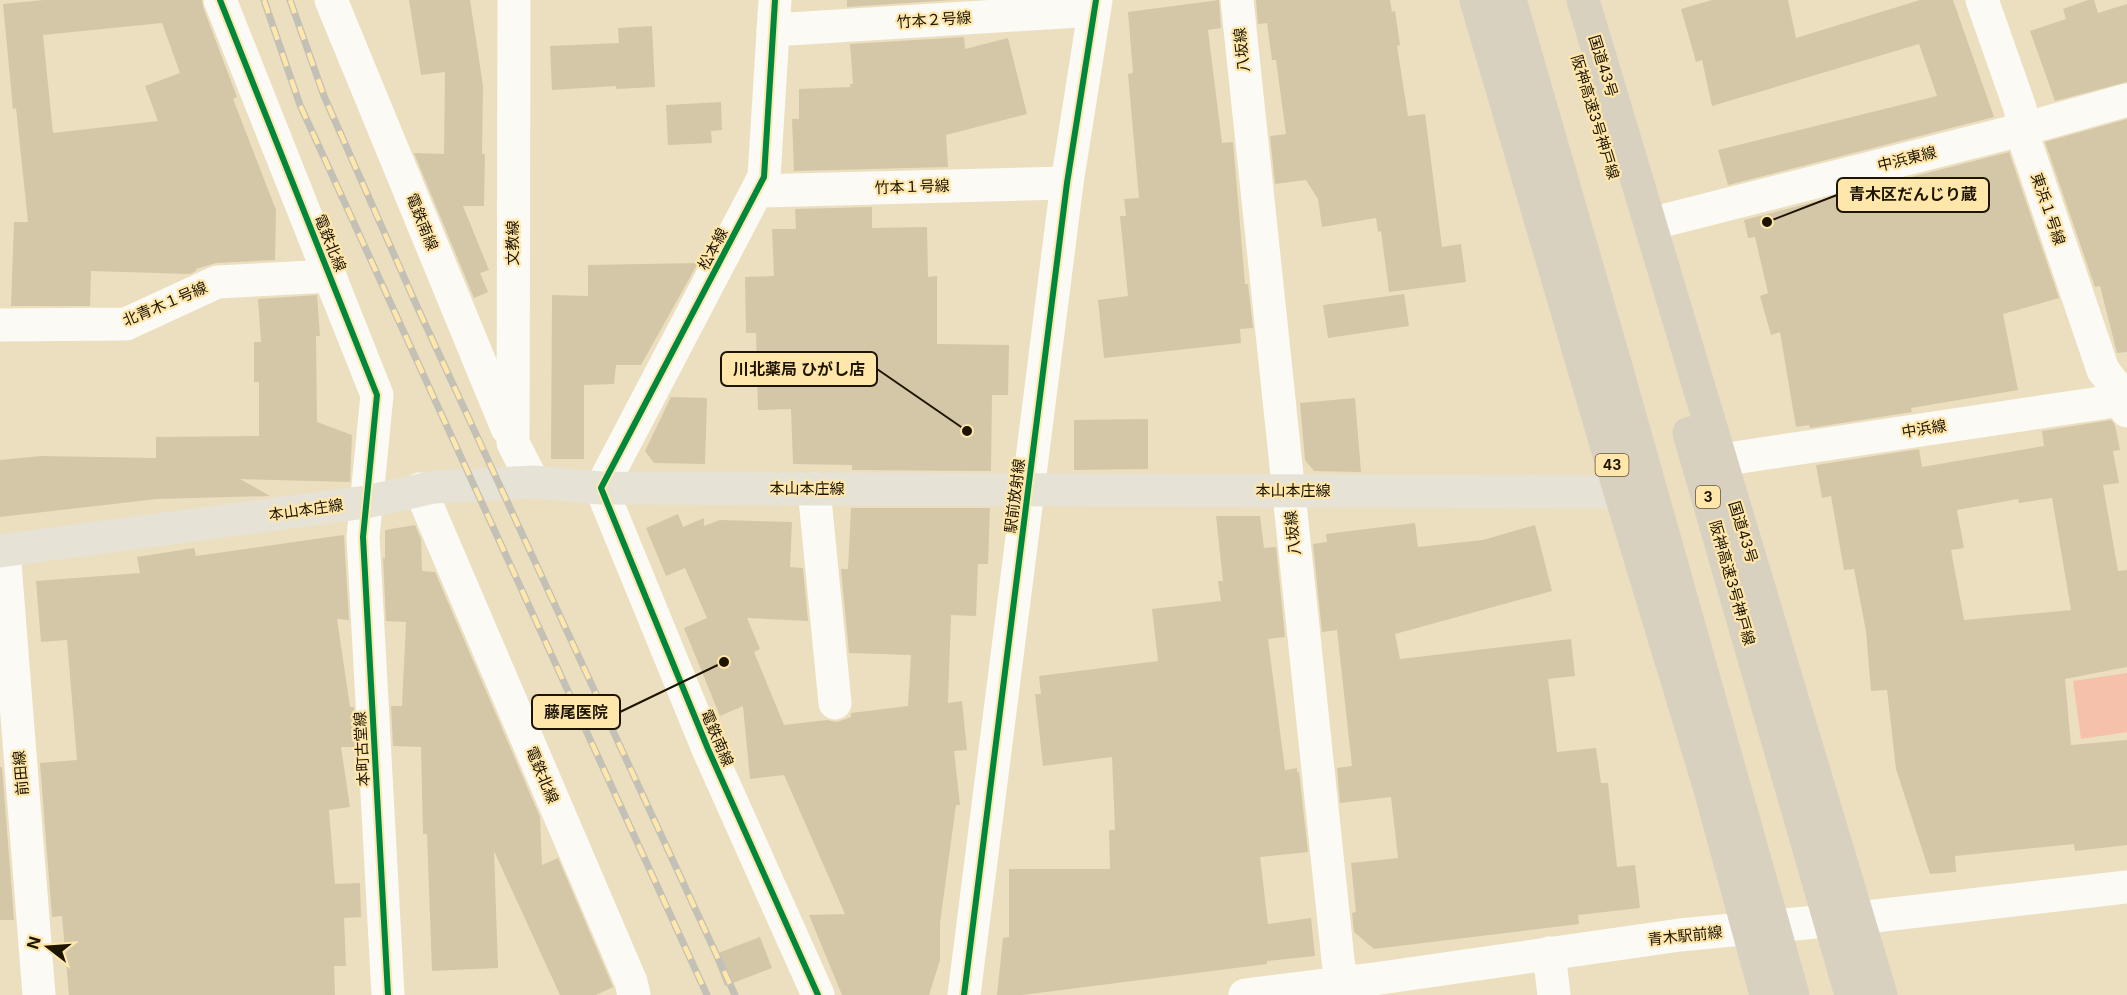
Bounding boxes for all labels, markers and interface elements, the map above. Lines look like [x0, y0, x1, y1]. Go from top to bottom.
street label: 竹本２号線 [896, 7, 972, 32]
street label: 八坂線 [1230, 27, 1253, 73]
street label: 国道43号 [1585, 32, 1622, 99]
street label: 阪神高速3号神戸線 [1567, 52, 1623, 181]
street label: 中浜東線 [1875, 142, 1938, 175]
street label: 東浜１号線 [2027, 170, 2070, 247]
street label: 竹本１号線 [874, 176, 950, 197]
callout: 青木区だんじり蔵 [1837, 178, 1989, 212]
text: 青木区だんじり蔵 [1849, 184, 1977, 204]
street label: 電鉄南線 [402, 190, 443, 253]
street label: 電鉄北線 [310, 211, 351, 274]
street label: 文教線 [503, 220, 522, 266]
street label: 松本線 [694, 224, 732, 273]
street label: 北青木１号線 [120, 277, 210, 330]
callout: 川北薬局 ひがし店 [721, 352, 877, 386]
text: 川北薬局 ひがし店 [733, 359, 865, 379]
street label: 中浜線 [1900, 416, 1948, 441]
road number: 43 [1596, 454, 1628, 476]
street label: 駅前放射線 [1001, 458, 1029, 534]
street label: 本山本庄線 [769, 479, 845, 498]
street label: 本山本庄線 [1255, 481, 1331, 500]
road number: 3 [1696, 486, 1720, 508]
street label: 本山本庄線 [267, 495, 344, 524]
street label: 国道43号 [1725, 498, 1762, 565]
street label: 八坂線 [1281, 510, 1304, 556]
street label: 阪神高速3号神戸線 [1706, 518, 1759, 648]
callout: 藤尾医院 [532, 695, 620, 729]
text: 藤尾医院 [544, 702, 608, 722]
street label: 電鉄南線 [697, 706, 738, 769]
street label: 本町古堂線 [350, 711, 373, 787]
street label: 電鉄北線 [522, 743, 563, 806]
street label: 前田線 [9, 750, 32, 796]
north arrow [18, 917, 78, 977]
street label: 青木駅前線 [1647, 922, 1723, 949]
text: N [22, 934, 45, 951]

